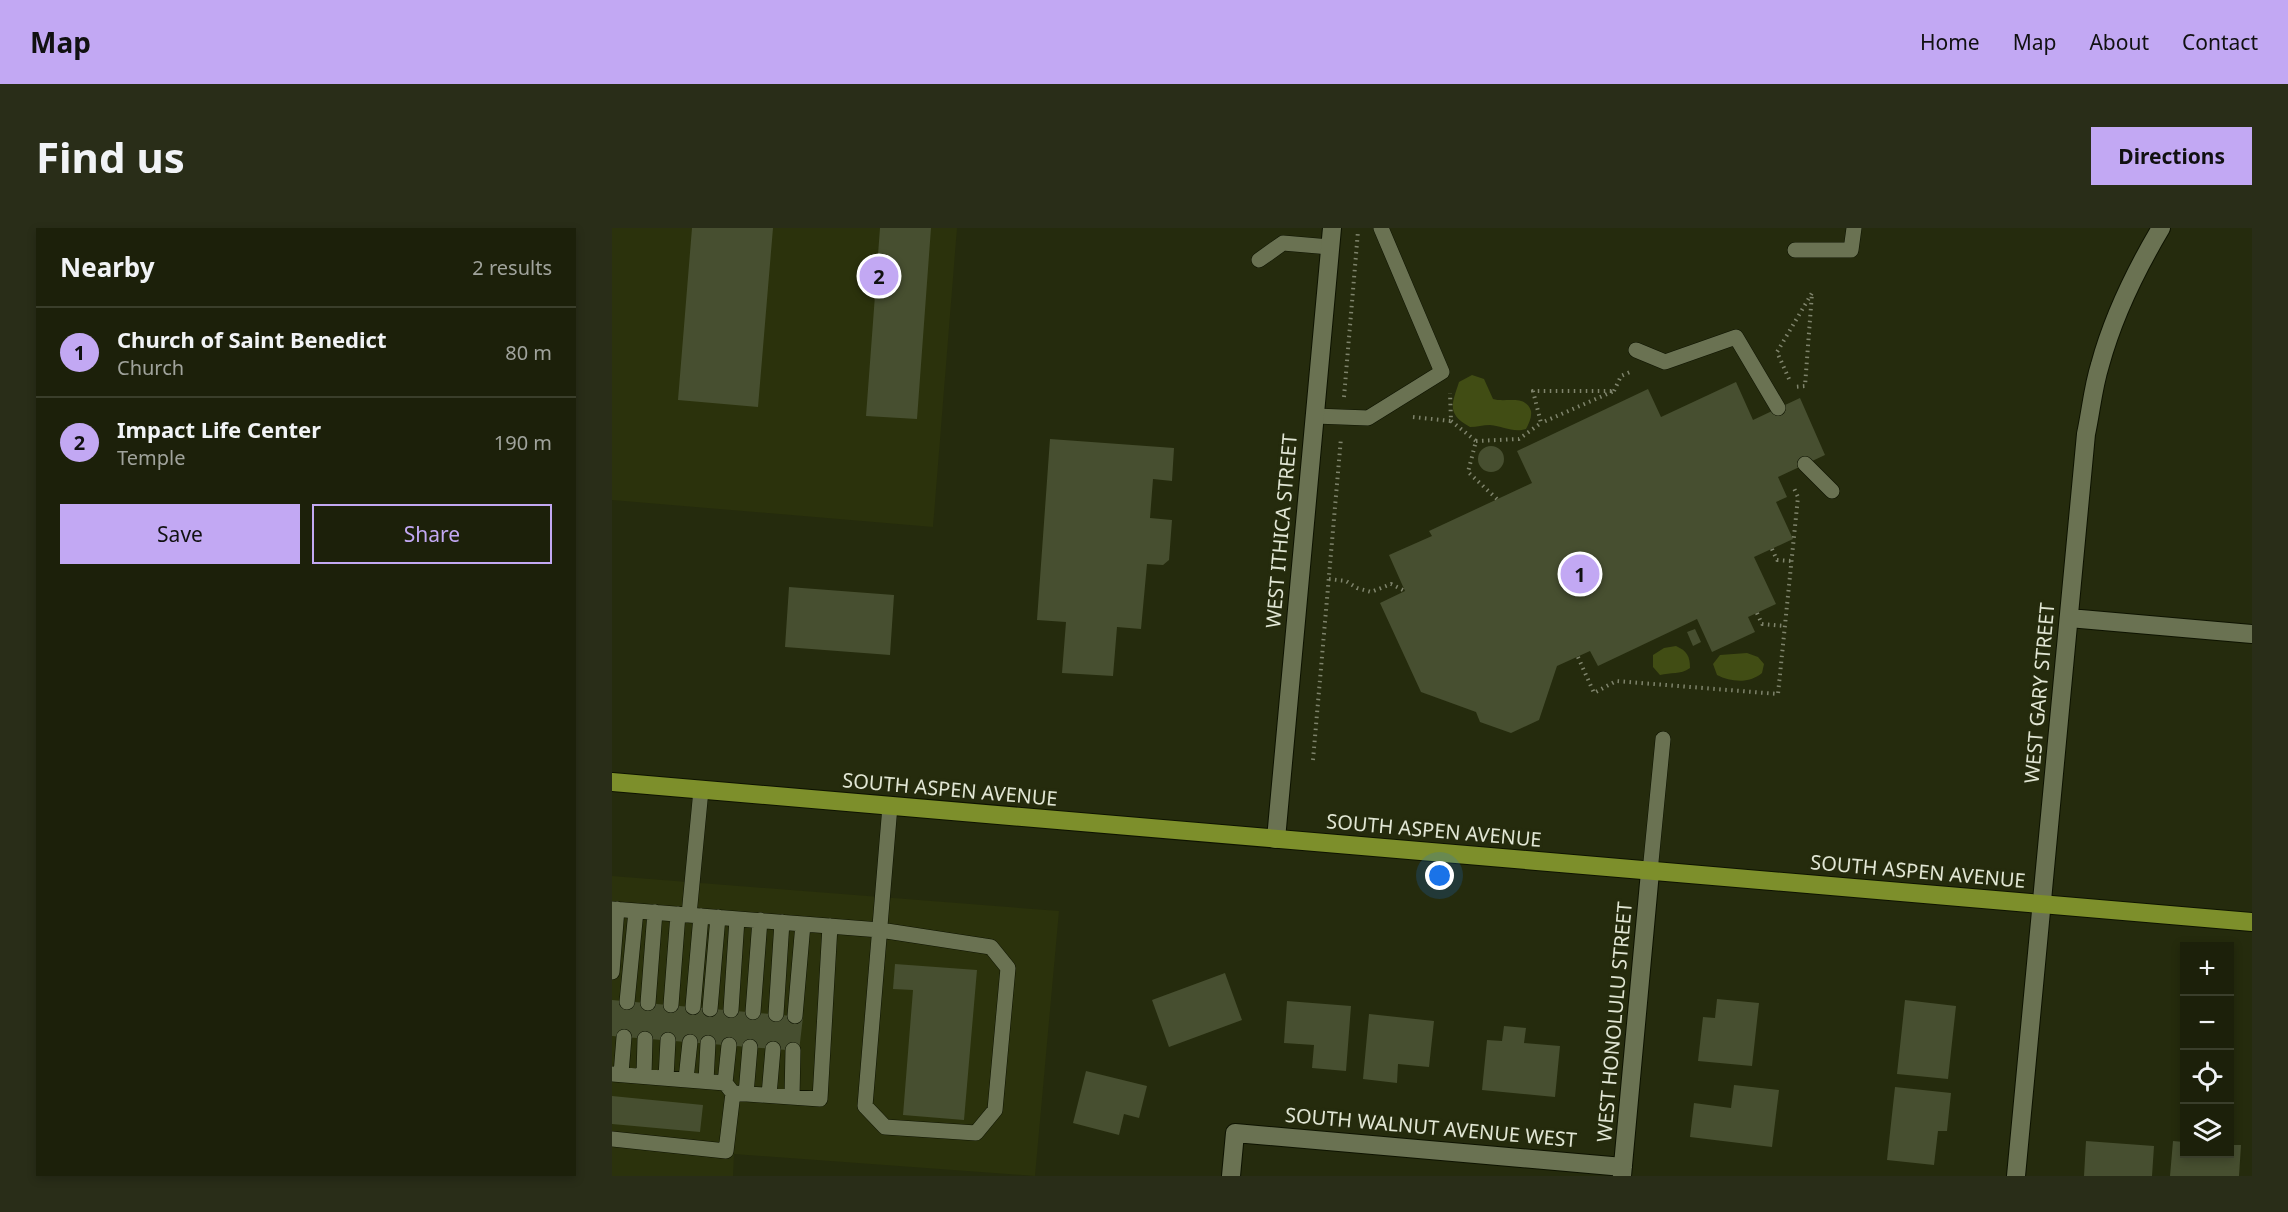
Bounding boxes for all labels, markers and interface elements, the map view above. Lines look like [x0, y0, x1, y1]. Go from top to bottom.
text: Map [30, 23, 91, 61]
text: Home [1920, 28, 1980, 56]
text: Map [2013, 28, 2056, 56]
text: About [2089, 28, 2149, 56]
text: Contact [2182, 28, 2258, 56]
button: Directions [2091, 127, 2252, 185]
text: Find us [36, 128, 185, 185]
text: Nearby [60, 249, 155, 285]
text: 2 results [472, 254, 552, 281]
pin: 2 [860, 254, 898, 298]
text: Church of Saint Benedict [117, 324, 387, 354]
text: 1 [74, 339, 85, 366]
text: 80 m [505, 339, 552, 366]
text: Church [117, 354, 184, 381]
text: Impact Life Center [117, 414, 321, 444]
text: 2 [74, 429, 85, 456]
text: 190 m [494, 429, 552, 456]
street label: WEST ITHICA STREET [1259, 433, 1303, 629]
text: Temple [117, 444, 185, 471]
button: Save [60, 504, 300, 564]
button: Share [312, 504, 552, 564]
pin: 1 [1560, 552, 1600, 596]
street label: WEST GARY STREET [2018, 602, 2060, 784]
street label: SOUTH ASPEN AVENUE [841, 766, 1059, 812]
street label: SOUTH ASPEN AVENUE [1325, 807, 1543, 853]
street label: SOUTH ASPEN AVENUE [1809, 848, 2027, 894]
your location [1425, 861, 1454, 890]
street label: WEST HONOLULU STREET [1590, 901, 1638, 1143]
map controls [2180, 942, 2234, 1158]
button: + [2180, 942, 2234, 996]
button: − [2180, 996, 2234, 1050]
button: locate [2180, 1050, 2234, 1104]
street label: SOUTH WALNUT AVENUE WEST [1284, 1101, 1578, 1153]
button: layers [2180, 1104, 2234, 1158]

